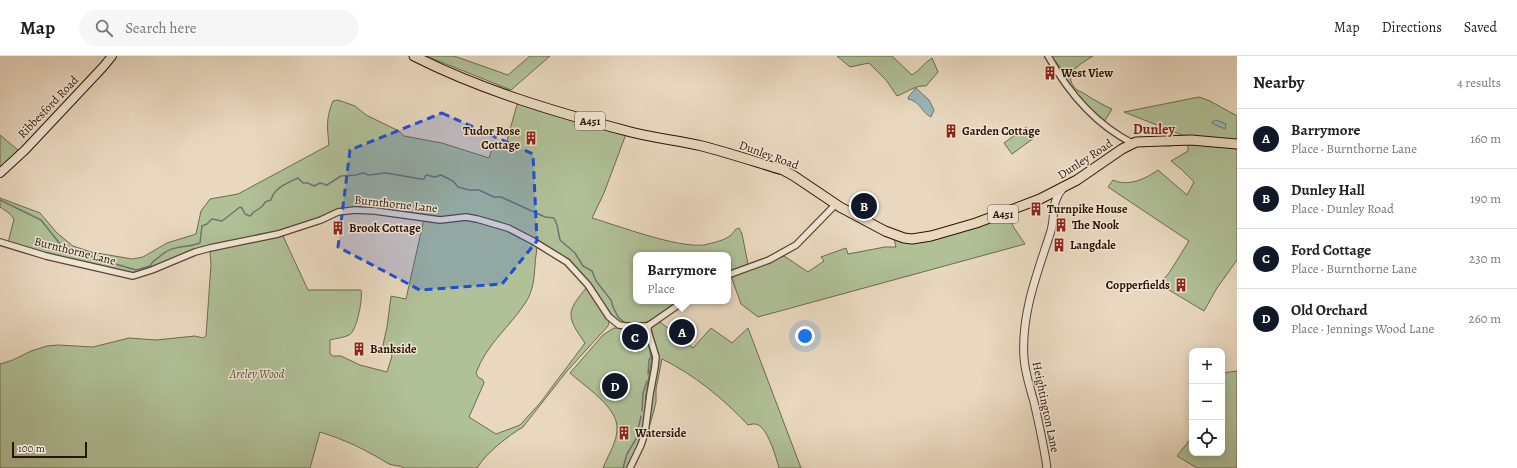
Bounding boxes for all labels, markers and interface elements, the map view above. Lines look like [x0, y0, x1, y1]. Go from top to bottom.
search box [79, 10, 359, 46]
text: Map [20, 15, 55, 41]
icon: search [93, 17, 115, 39]
text: Search here [125, 18, 197, 38]
text: Map [1334, 18, 1360, 37]
text: Directions [1382, 18, 1442, 37]
text: Saved [1464, 18, 1497, 37]
building icon: West View [1042, 65, 1058, 81]
place label: West View [1060, 65, 1113, 81]
text: Nearby [1253, 71, 1304, 94]
street label: Ribbesford Road [14, 72, 82, 142]
text: 4 results [1457, 74, 1501, 91]
road number: A451 [575, 112, 605, 130]
district label: Dunley [1133, 120, 1175, 139]
text: Barrymore [1291, 120, 1360, 140]
place label: Tudor Rose Cottage [463, 123, 520, 153]
building icon: Garden Cottage [943, 123, 959, 139]
place label: Garden Cottage [962, 123, 1040, 139]
building icon: Tudor Rose Cottage [523, 130, 539, 146]
text: A [1262, 130, 1270, 147]
text: 160 m [1470, 130, 1501, 147]
street label: Dunley Road [1054, 135, 1116, 183]
street label: Dunley Road [737, 137, 802, 173]
text: Place · Burnthorne Lane [1291, 140, 1417, 157]
text: Dunley Hall [1291, 180, 1365, 200]
text: B [1262, 190, 1270, 207]
text: 190 m [1470, 190, 1501, 207]
pin: B [851, 191, 877, 221]
street label: Burnthorne Lane [354, 192, 438, 216]
text: Place · Dunley Road [1291, 200, 1394, 217]
building icon: Turnpike House [1028, 201, 1044, 217]
place label: Turnpike House [1047, 201, 1128, 217]
road number: A451 [988, 205, 1018, 223]
building icon: The Nook [1053, 217, 1069, 233]
place label: The Nook [1072, 217, 1120, 233]
building icon: Brook Cottage [330, 220, 346, 236]
place label: Brook Cottage [349, 220, 421, 236]
street label: Burnthorne Lane [32, 233, 118, 269]
building icon: Langdale [1051, 237, 1067, 253]
place label: Langdale [1070, 237, 1116, 253]
text: Ford Cottage [1291, 240, 1371, 260]
text: C [1262, 250, 1270, 267]
text: 230 m [1469, 250, 1501, 267]
popup [633, 252, 731, 304]
text: Barrymore [647, 260, 717, 280]
text: Place · Burnthorne Lane [1291, 260, 1417, 277]
place label: Copperfields [1106, 277, 1170, 293]
building icon: Copperfields [1173, 277, 1189, 293]
text: Place [647, 280, 675, 297]
text: Old Orchard [1291, 300, 1368, 320]
text: D [1261, 310, 1271, 327]
text: 260 m [1468, 310, 1501, 327]
pin: A [669, 317, 695, 347]
text: Place · Jennings Wood Lane [1291, 320, 1434, 337]
pin: C [622, 322, 648, 352]
your location [795, 326, 815, 346]
building icon: Bankside [351, 341, 367, 357]
place label: Bankside [370, 341, 417, 357]
map controls [1189, 348, 1225, 456]
button: + [1189, 348, 1225, 384]
street label: Heightington Lane [1029, 360, 1063, 454]
park label: Areley Wood [229, 366, 285, 382]
pin: D [602, 371, 628, 401]
button: − [1189, 384, 1225, 420]
button: locate [1189, 420, 1225, 456]
building icon: Waterside [616, 425, 632, 441]
place label: Waterside [634, 425, 687, 441]
scale bar [12, 440, 87, 459]
text: 100 m [18, 441, 45, 456]

